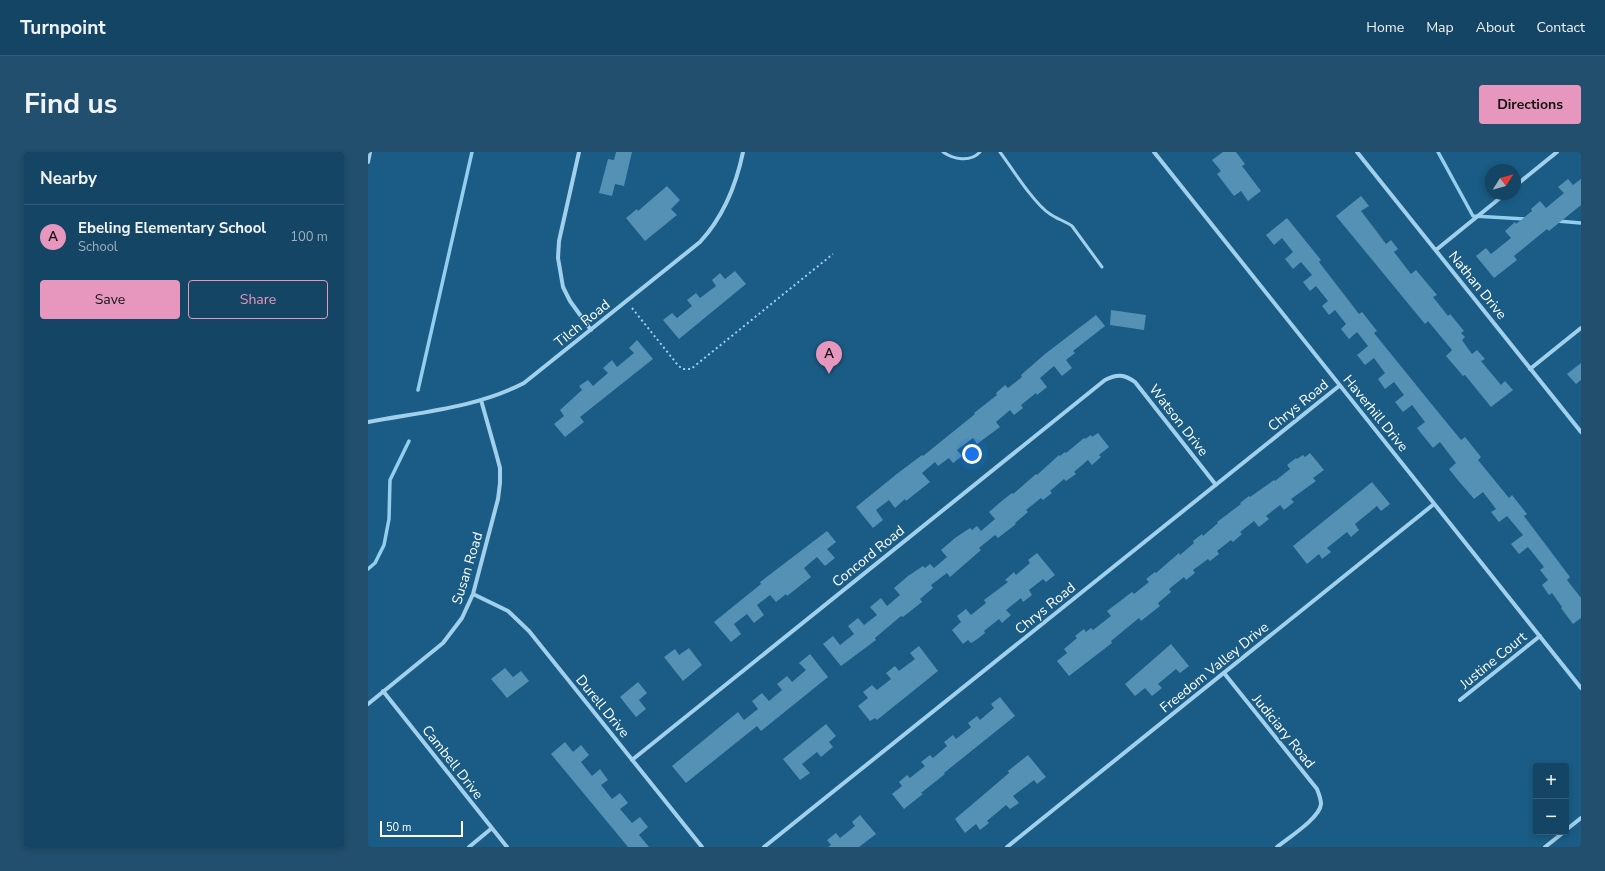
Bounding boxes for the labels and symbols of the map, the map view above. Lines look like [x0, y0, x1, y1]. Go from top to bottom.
north arrow [1485, 164, 1521, 200]
street label: Nathan Drive [1444, 247, 1511, 323]
street label: Tilch Road [551, 295, 614, 352]
pin: A [816, 341, 842, 374]
street label: Haverhill Drive [1339, 371, 1413, 456]
street label: Chrys Road [1264, 375, 1333, 436]
street label: Watson Drive [1145, 380, 1213, 460]
your location [962, 444, 982, 464]
street label: Concord Road [828, 521, 909, 591]
street label: Susan Road [447, 530, 487, 607]
street label: Chrys Road [1011, 578, 1080, 639]
street label: Freedom Valley Drive [1156, 618, 1273, 717]
street label: Justine Court [1455, 627, 1531, 694]
street label: Durell Drive [571, 671, 634, 742]
street label: Judiciary Road [1247, 690, 1319, 772]
street label: Cambell Drive [418, 721, 488, 803]
scale bar [380, 819, 463, 838]

